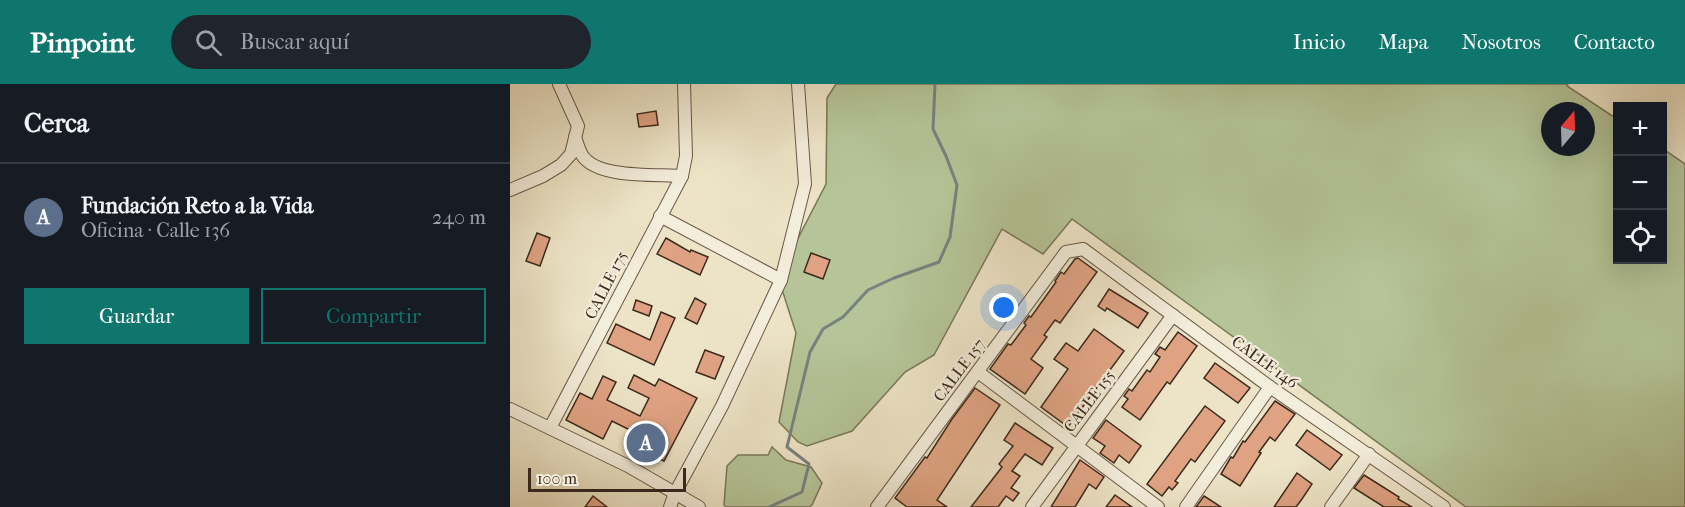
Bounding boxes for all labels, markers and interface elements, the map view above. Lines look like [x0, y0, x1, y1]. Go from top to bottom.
search box [171, 15, 591, 69]
text: Pinpoint [30, 26, 135, 59]
icon: search [192, 26, 225, 59]
text: Buscar aquí [240, 29, 349, 55]
text: Inicio [1293, 30, 1345, 54]
text: Mapa [1378, 30, 1428, 54]
text: Nosotros [1461, 30, 1541, 54]
text: Contacto [1574, 30, 1655, 54]
north arrow [1541, 102, 1595, 156]
map controls [1613, 102, 1667, 264]
button: + [1613, 102, 1667, 156]
text: Cerca [24, 108, 89, 139]
button: − [1613, 156, 1667, 210]
text: Fundación Reto a la Vida [81, 193, 314, 219]
text: A [37, 206, 50, 229]
text: 240 m [432, 206, 486, 229]
button: locate [1613, 210, 1667, 264]
text: Oficina · Calle 136 [81, 219, 230, 242]
street label: CALLE 175 [581, 248, 631, 322]
button: Guardar [24, 288, 249, 344]
button: Compartir [261, 288, 486, 344]
your location [989, 293, 1018, 322]
street label: CALLE 146 [1228, 332, 1302, 393]
street label: CALLE 157 [929, 335, 989, 405]
street label: CALLE 155 [1059, 366, 1119, 436]
pin: A [626, 420, 666, 466]
scale bar [528, 465, 686, 492]
text: 100 m [537, 469, 577, 488]

